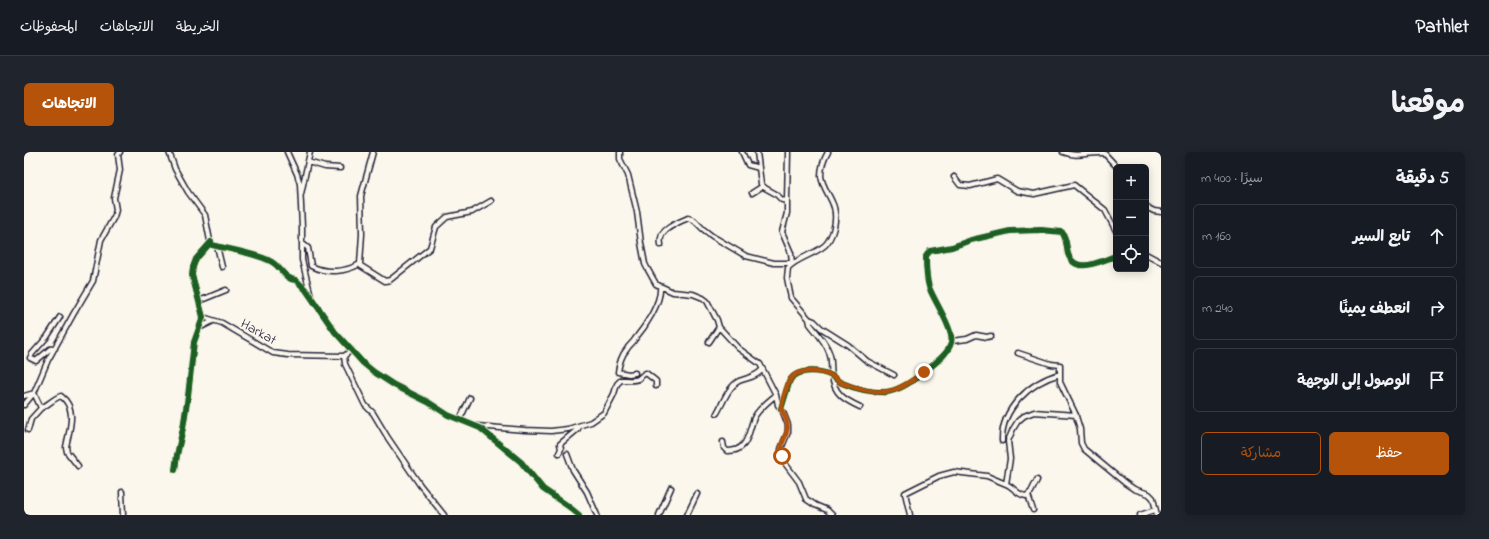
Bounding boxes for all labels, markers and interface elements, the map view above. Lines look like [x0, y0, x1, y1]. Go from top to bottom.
text: Pathlet [1415, 14, 1469, 41]
text: المحفوظات [20, 17, 78, 38]
text: الاتجاهات [100, 17, 154, 38]
text: الخريطة [176, 17, 219, 38]
button: الاتجاهات [24, 83, 114, 126]
text: موقعنا [1391, 85, 1465, 126]
map controls [1113, 164, 1149, 272]
button: + [1113, 164, 1149, 200]
text: 5 دقيقة [1396, 166, 1449, 191]
text: سيرًا · 400 m [1201, 169, 1263, 188]
button: − [1113, 200, 1149, 236]
icon: ahead [1426, 225, 1448, 247]
text: تابع السير [1353, 226, 1410, 248]
text: 160 m [1202, 227, 1231, 246]
button: locate [1113, 236, 1149, 272]
icon: right [1426, 297, 1448, 319]
text: انعطف يمينًا [1339, 298, 1410, 320]
text: 240 m [1202, 299, 1233, 318]
street label: Harkat [236, 314, 280, 351]
route end [915, 363, 933, 381]
icon: arrive [1426, 369, 1448, 391]
text: الوصول إلى الوجهة [1297, 370, 1410, 392]
button: مشاركة [1201, 432, 1321, 475]
button: حفظ [1329, 432, 1449, 475]
route start [773, 447, 791, 465]

